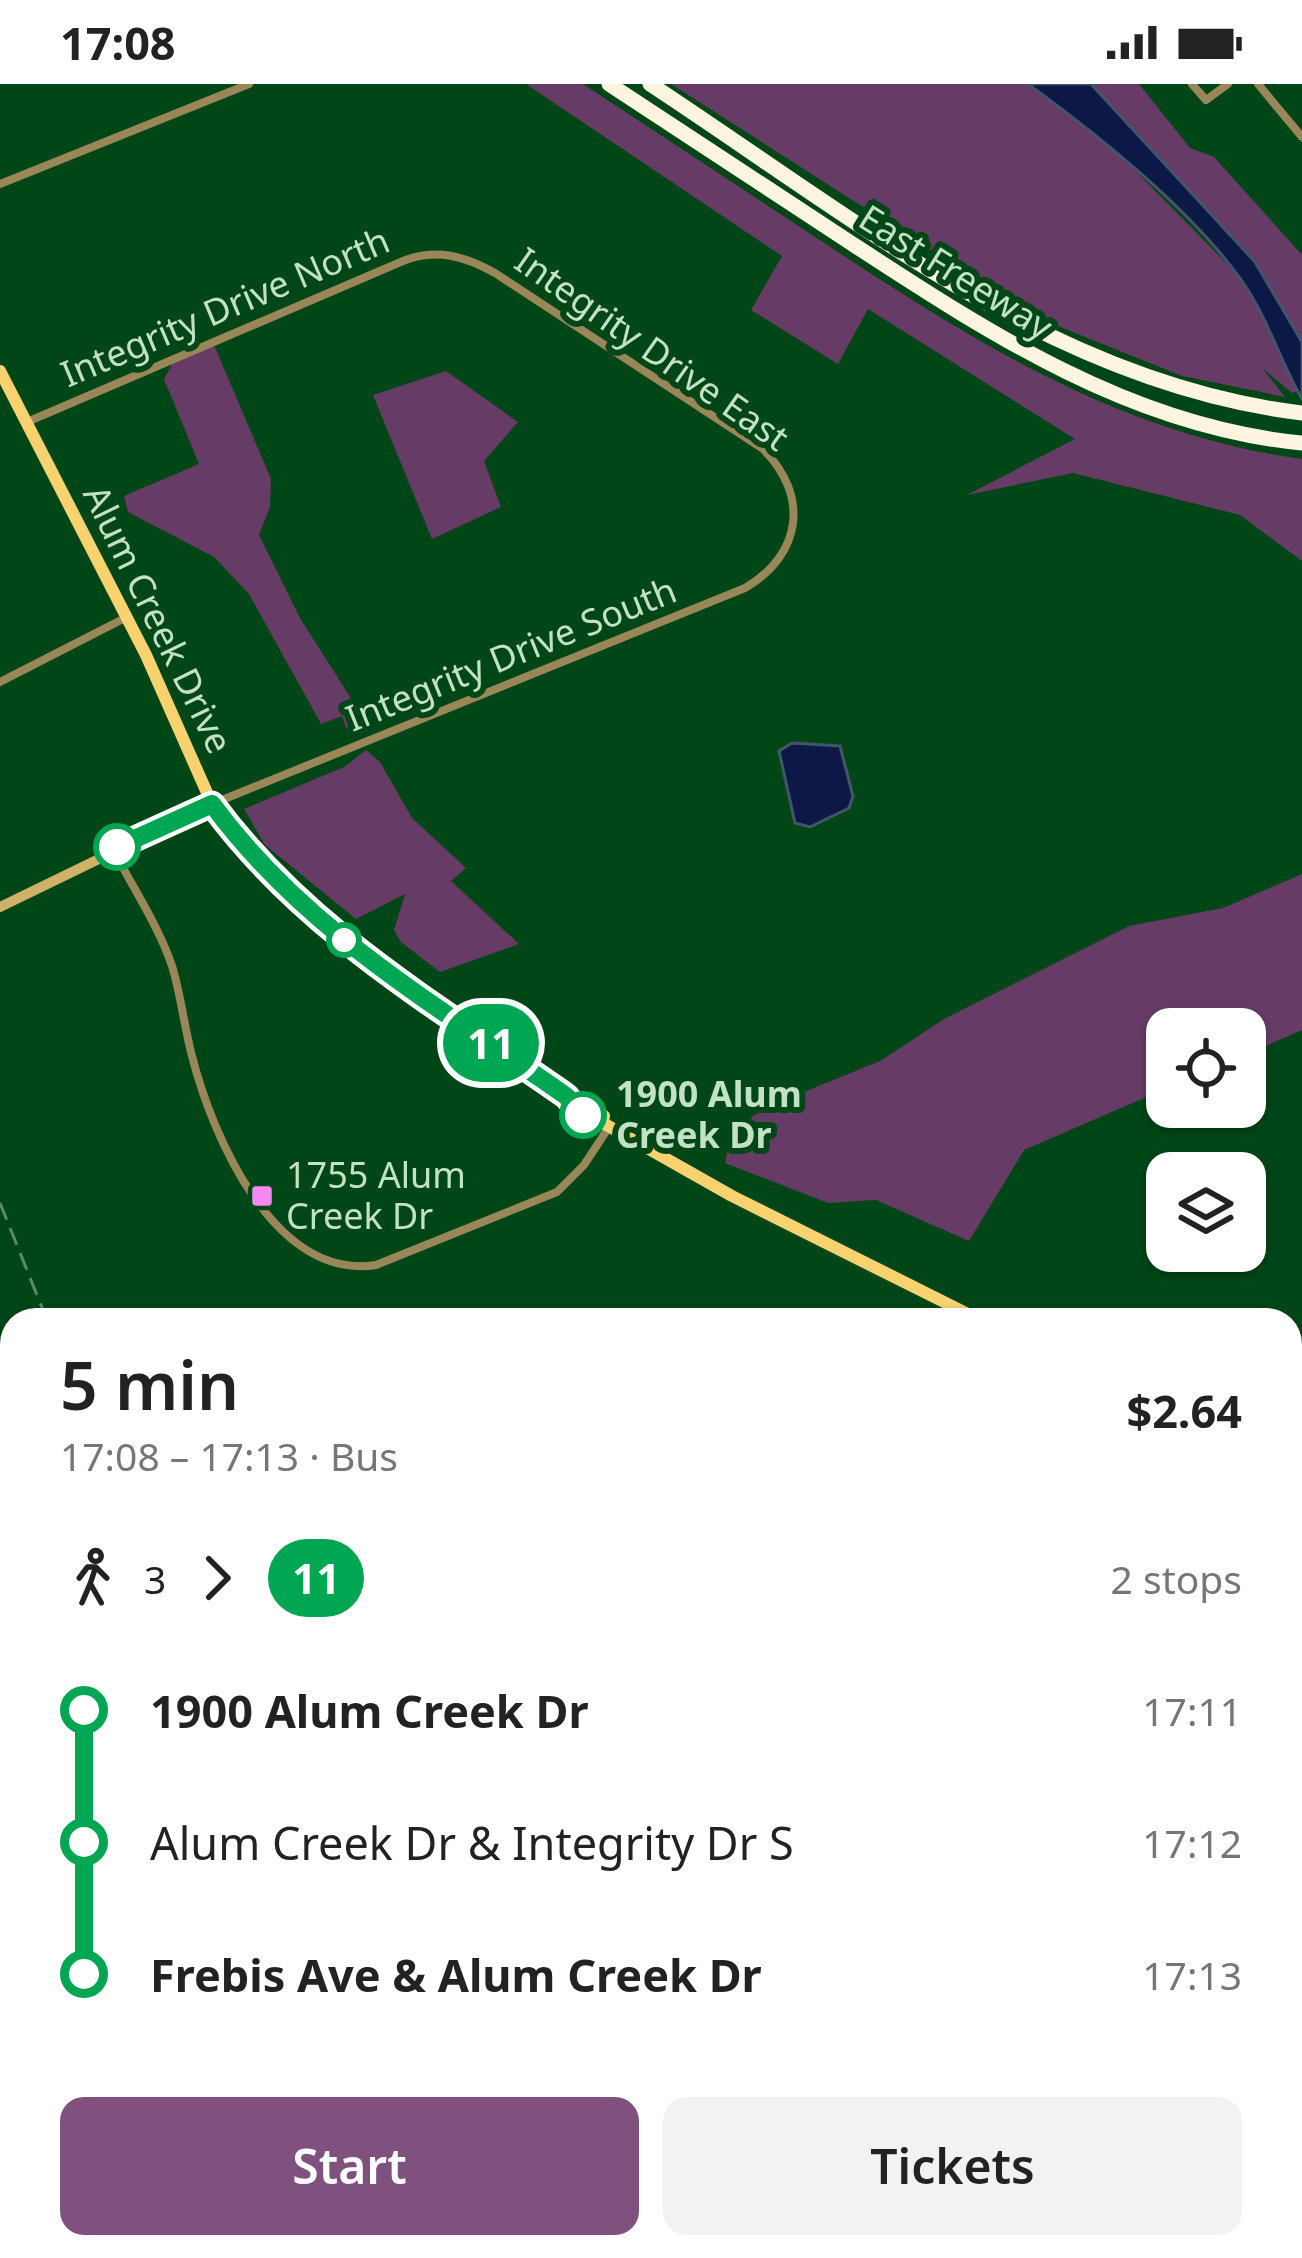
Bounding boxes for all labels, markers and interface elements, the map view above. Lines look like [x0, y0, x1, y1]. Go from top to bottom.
text: 17:08 [60, 12, 176, 73]
street label: East Freeway [850, 193, 1063, 351]
street label: Integrity Drive North [53, 215, 397, 398]
street label: Integrity Drive East [506, 236, 799, 461]
street label: Alum Creek Drive [72, 477, 245, 761]
street label: Integrity Drive South [338, 565, 683, 742]
unlabelled marker [95, 825, 139, 869]
unlabelled marker [328, 924, 360, 956]
line badge: 11 [437, 1004, 545, 1082]
map controls [1146, 1008, 1266, 1272]
button: locate [1146, 1008, 1266, 1128]
text: 11 [467, 1014, 515, 1071]
place label: 1900 Alum Creek Dr [616, 1069, 802, 1159]
marker: 1900 Alum Creek Dr [561, 1093, 605, 1137]
place label: 1755 Alum Creek Dr [286, 1150, 466, 1240]
button: layers [1146, 1152, 1266, 1272]
marker: 1755 Alum Creek Dr [249, 1183, 275, 1209]
text: 5 min [60, 1339, 239, 1429]
text: $2.64 [1126, 1380, 1242, 1441]
text: 17:08 – 17:13 · Bus [60, 1429, 398, 1482]
icon: walk [60, 1545, 126, 1611]
icon: forward [184, 1545, 250, 1611]
text: 11 [292, 1549, 340, 1606]
text: 3 [144, 1552, 166, 1605]
text: 2 stops [1111, 1552, 1242, 1605]
text: 1900 Alum Creek Dr [150, 1680, 589, 1741]
text: 17:11 [1142, 1684, 1242, 1737]
text: Alum Creek Dr & Integrity Dr S [150, 1812, 794, 1873]
text: 17:12 [1142, 1816, 1242, 1869]
text: Frebis Ave & Alum Creek Dr [150, 1944, 762, 2005]
text: 17:13 [1142, 1948, 1242, 2001]
button: Start [60, 2097, 639, 2235]
button: Tickets [663, 2097, 1242, 2235]

